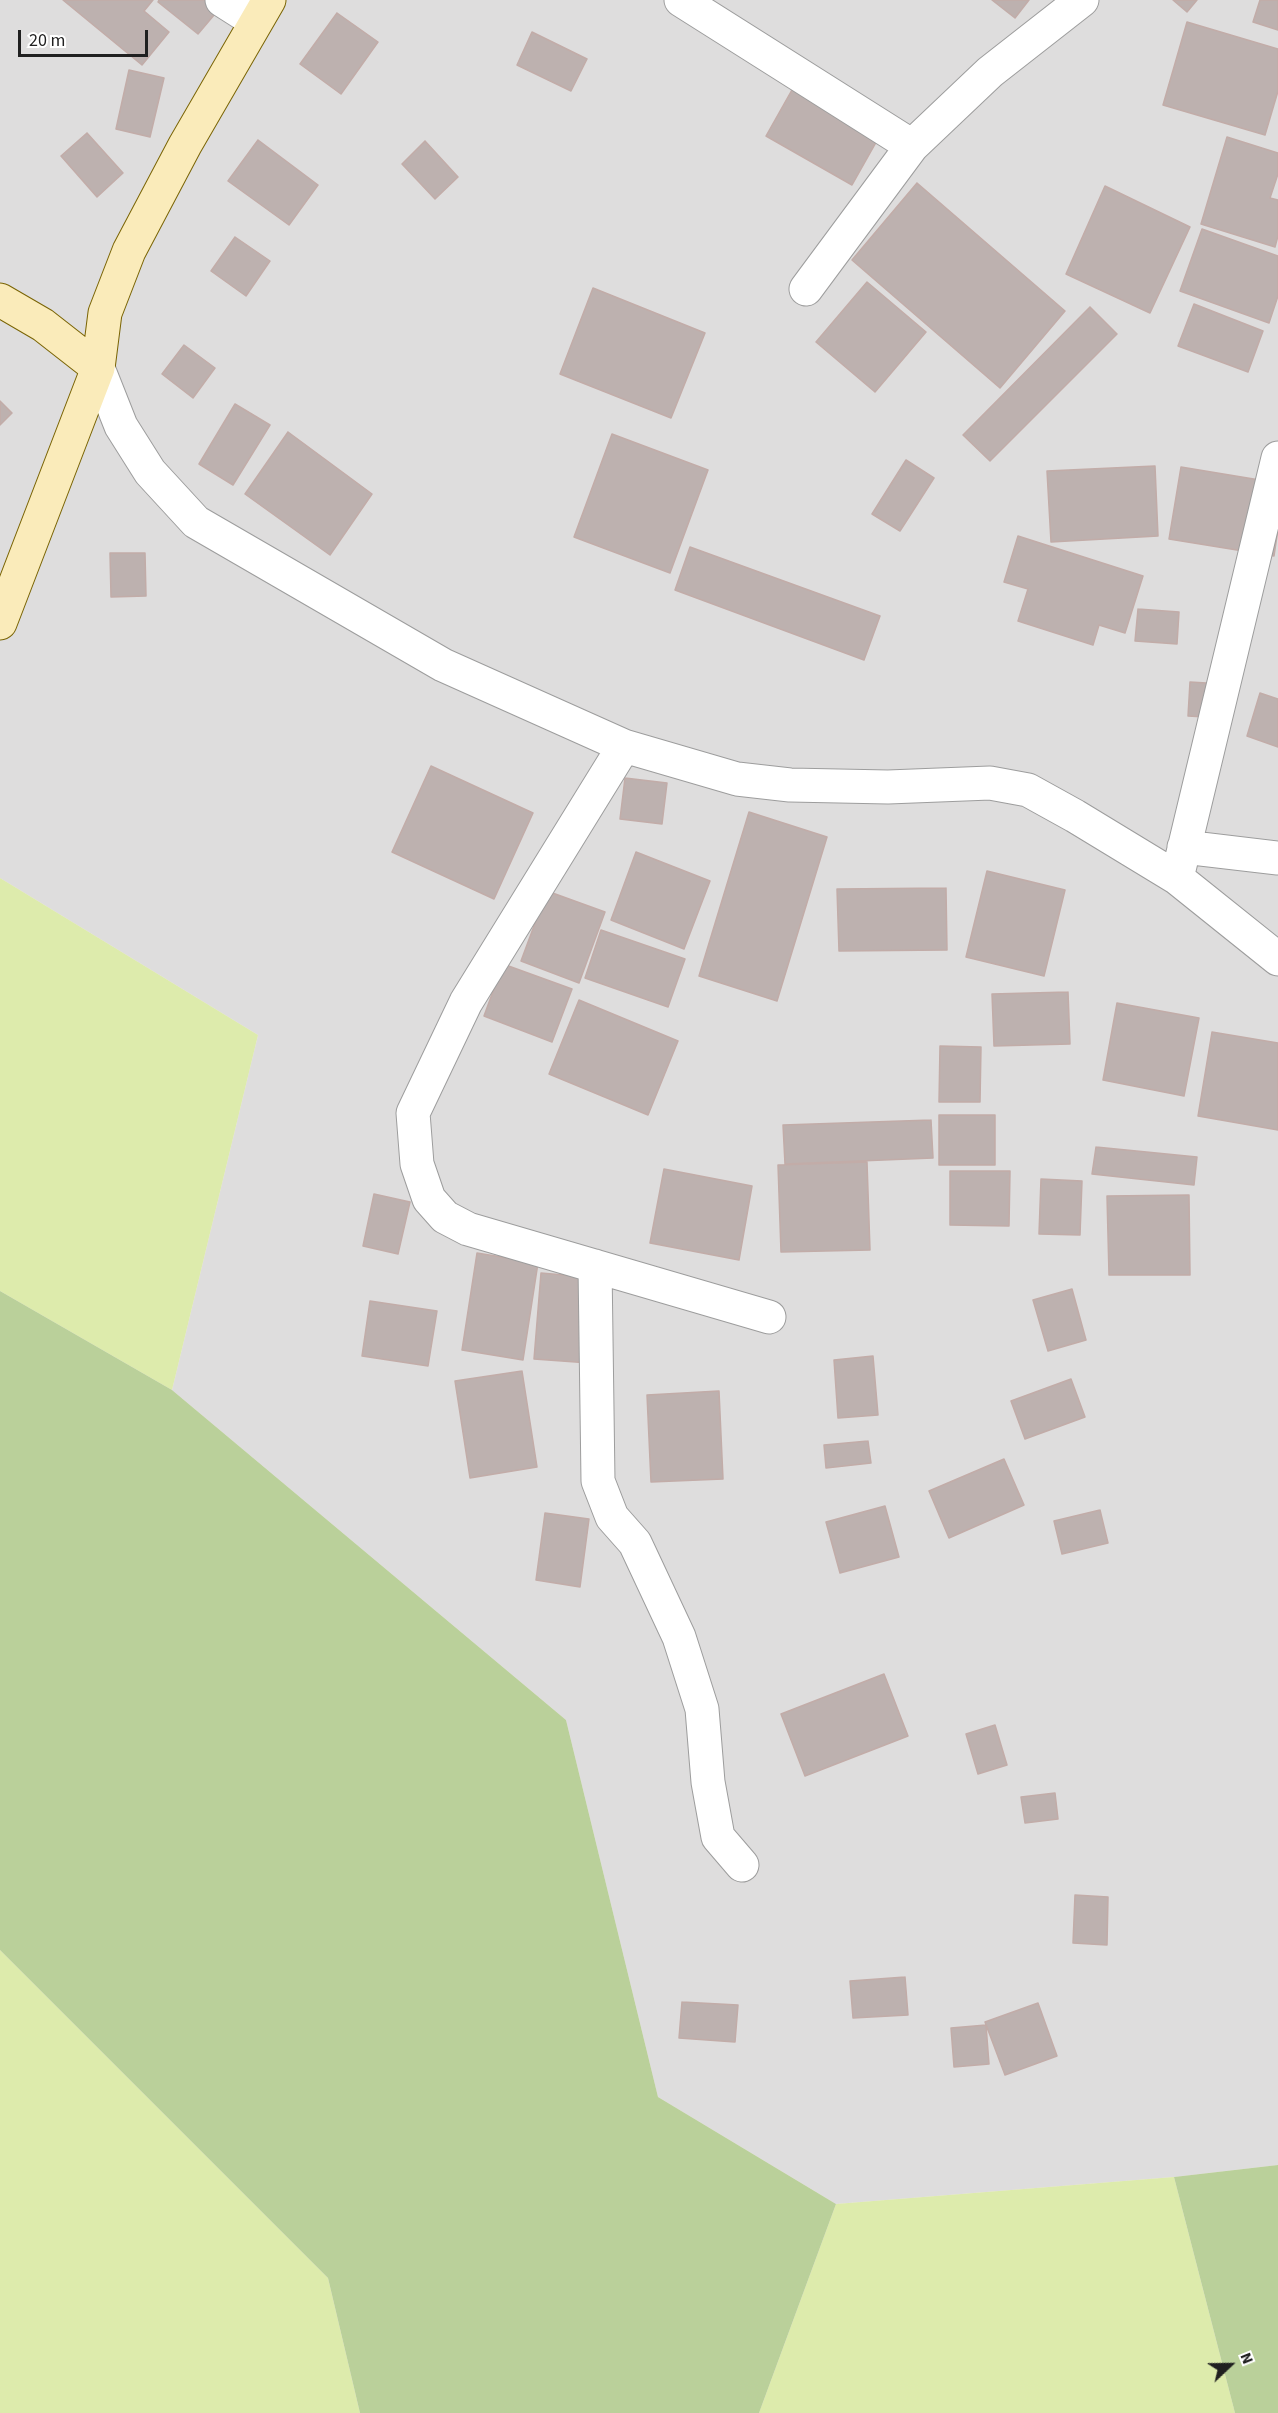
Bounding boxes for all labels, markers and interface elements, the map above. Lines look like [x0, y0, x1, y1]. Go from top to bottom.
scale bar [21, 18, 152, 56]
text: 20 m [29, 28, 65, 53]
north arrow [1200, 2335, 1260, 2395]
text: N [1234, 2349, 1259, 2367]

